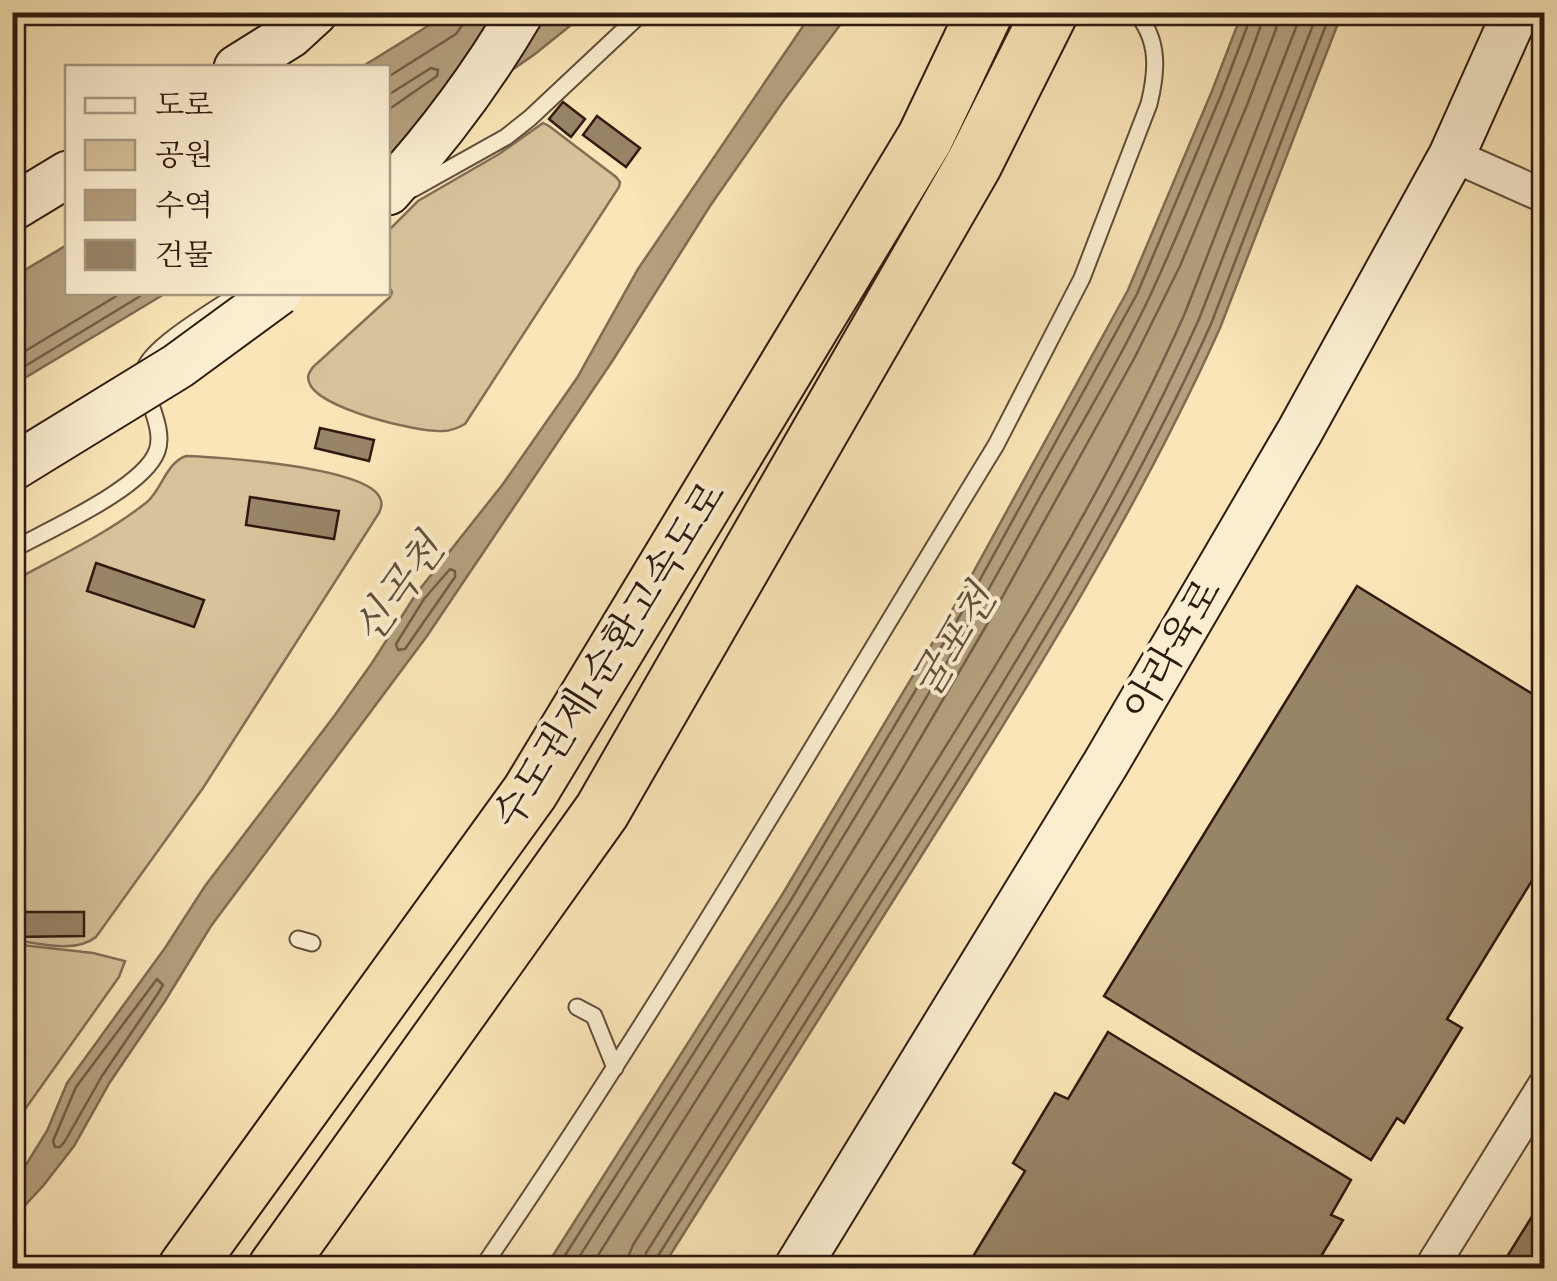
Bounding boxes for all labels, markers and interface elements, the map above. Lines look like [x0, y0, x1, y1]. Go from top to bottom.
legend [65, 65, 390, 295]
text: 도로 [155, 85, 213, 125]
text: 공원 [155, 135, 213, 175]
text: 수역 [155, 185, 213, 225]
text: 건물 [155, 235, 213, 275]
street label: 수도권제1순환고속도로 [480, 471, 738, 839]
water label: 신곡천 [339, 521, 458, 655]
street label: 아라육로 [1110, 568, 1234, 730]
water label: 굴포천 [897, 572, 1010, 708]

